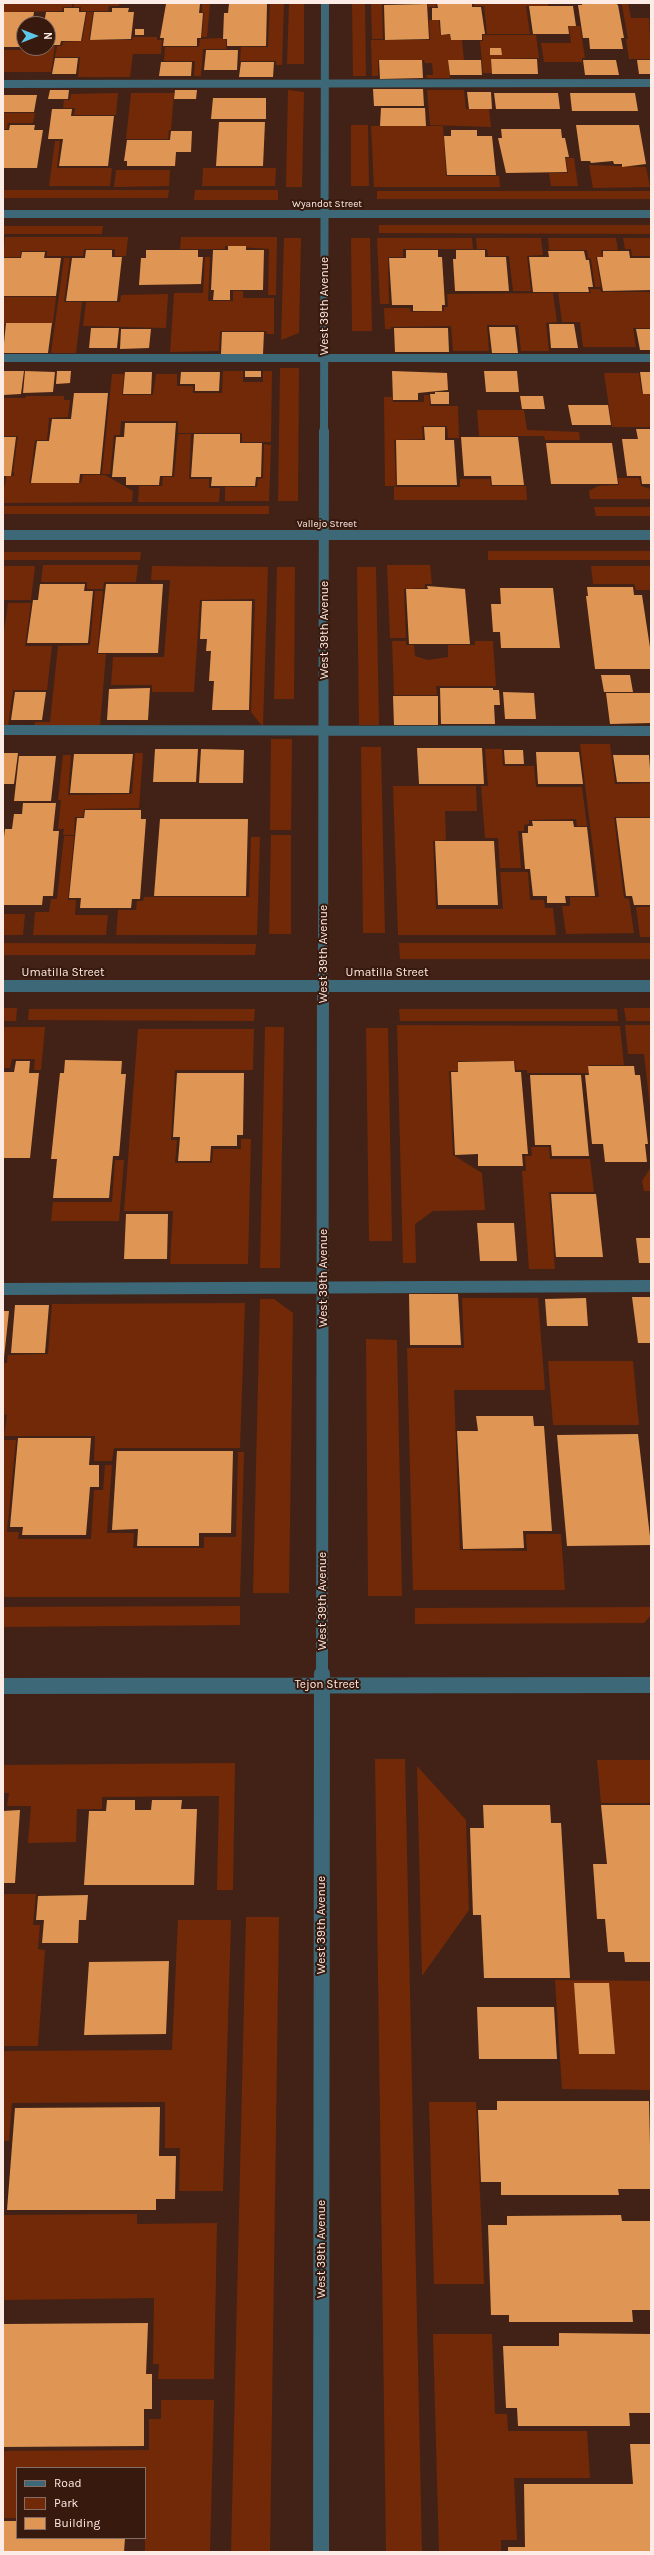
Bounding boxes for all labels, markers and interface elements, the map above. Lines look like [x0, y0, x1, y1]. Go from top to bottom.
north arrow [16, 16, 56, 56]
text: N [41, 32, 54, 40]
street label: Wyandot Street [292, 198, 362, 210]
street label: West 39th Avenue [318, 257, 332, 355]
street label: Vallejo Street [297, 518, 357, 530]
street label: West 39th Avenue [318, 581, 332, 679]
street label: West 39th Avenue [317, 905, 331, 1003]
street label: Umatilla Street [22, 966, 104, 980]
street label: Umatilla Street [346, 966, 428, 980]
street label: West 39th Avenue [317, 1229, 331, 1327]
street label: West 39th Avenue [316, 1552, 330, 1650]
street label: Tejon Street [295, 1678, 359, 1692]
street label: West 39th Avenue [315, 1876, 329, 1974]
street label: West 39th Avenue [315, 2200, 329, 2298]
legend [16, 2467, 146, 2539]
text: Road [54, 2476, 82, 2490]
text: Park [54, 2496, 78, 2510]
text: Building [54, 2516, 100, 2530]

